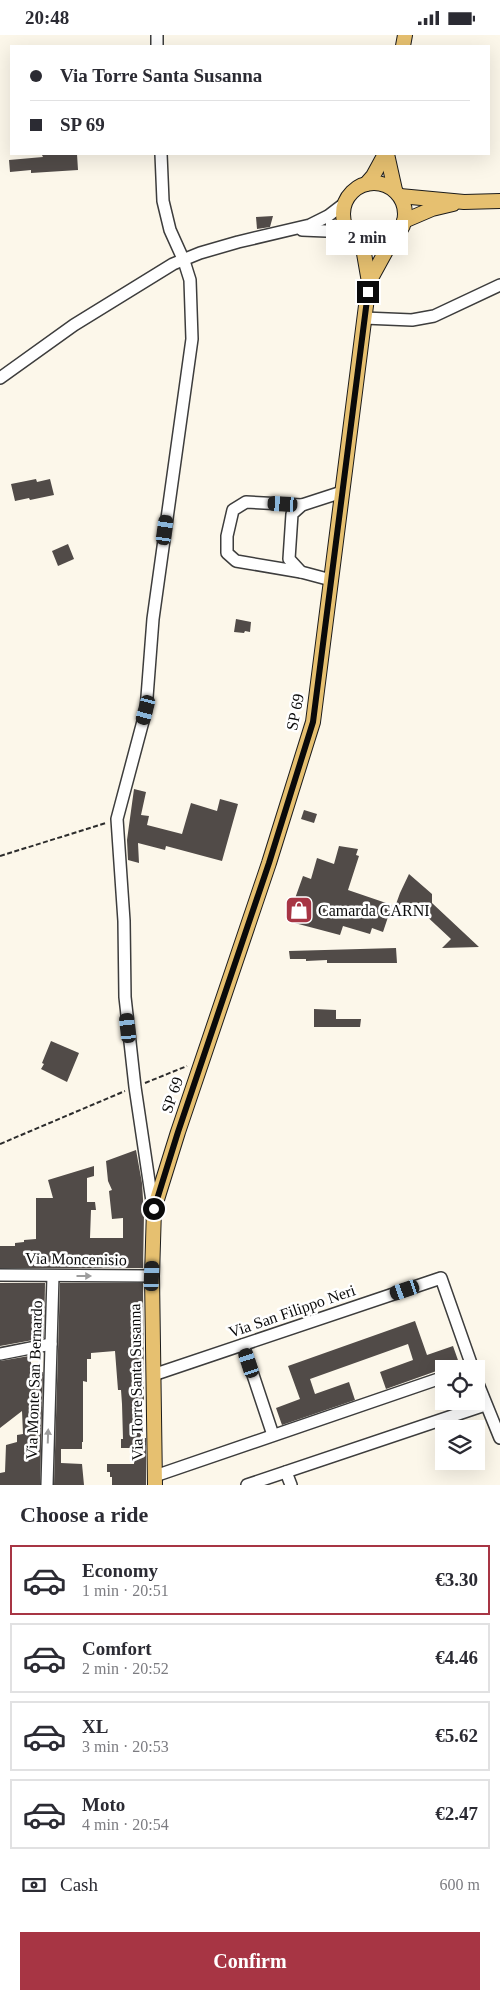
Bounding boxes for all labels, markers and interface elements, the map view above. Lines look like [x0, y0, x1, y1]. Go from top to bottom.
text: 20:48 [25, 7, 69, 28]
text: Via Torre Santa Susanna [60, 65, 262, 86]
text: SP 69 [60, 114, 105, 135]
callout: 2 min [327, 219, 409, 255]
text: 2 min [348, 229, 386, 246]
route end [357, 281, 379, 303]
car [267, 496, 298, 512]
car [155, 514, 174, 546]
street label: SP 69 [283, 692, 307, 732]
car [134, 694, 157, 726]
shop icon: Camarda CARNI [284, 895, 314, 925]
place label: Camarda CARNI [318, 902, 430, 919]
car [118, 1012, 137, 1044]
street label: SP 69 [158, 1075, 186, 1115]
route start [143, 1198, 165, 1220]
street label: Via Moncenisio [25, 1250, 127, 1268]
car [143, 1261, 160, 1291]
one-way arrow [76, 1272, 92, 1280]
car [388, 1278, 421, 1302]
street label: Via San Filippo Neri [226, 1281, 358, 1342]
street label: Via Monte San Bernardo [23, 1300, 45, 1460]
street label: Via Torre Santa Susanna [126, 1303, 146, 1461]
car [237, 1346, 260, 1380]
map controls [435, 1360, 485, 1470]
button: locate [435, 1360, 485, 1410]
button: layers [435, 1420, 485, 1470]
one-way arrow [45, 1428, 53, 1444]
text: Choose a ride [20, 1502, 148, 1527]
icon: car [22, 1558, 67, 1603]
text: Economy [82, 1560, 158, 1581]
text: €3.30 [435, 1569, 478, 1590]
text: 1 min · 20:51 [82, 1582, 169, 1599]
icon: car [22, 1636, 67, 1681]
text: Comfort [82, 1638, 152, 1659]
text: €4.46 [435, 1647, 478, 1668]
text: 2 min · 20:52 [82, 1660, 169, 1677]
icon: car [22, 1714, 67, 1759]
text: XL [82, 1716, 108, 1737]
text: €5.62 [435, 1725, 478, 1746]
text: 3 min · 20:53 [82, 1738, 169, 1755]
icon: car [22, 1792, 67, 1837]
text: Moto [82, 1794, 125, 1815]
text: €2.47 [435, 1803, 478, 1824]
text: 4 min · 20:54 [82, 1816, 169, 1833]
icon: cash [20, 1871, 48, 1899]
text: Cash [60, 1874, 98, 1895]
text: 600 m [440, 1876, 480, 1893]
button: Confirm [20, 1932, 480, 1990]

